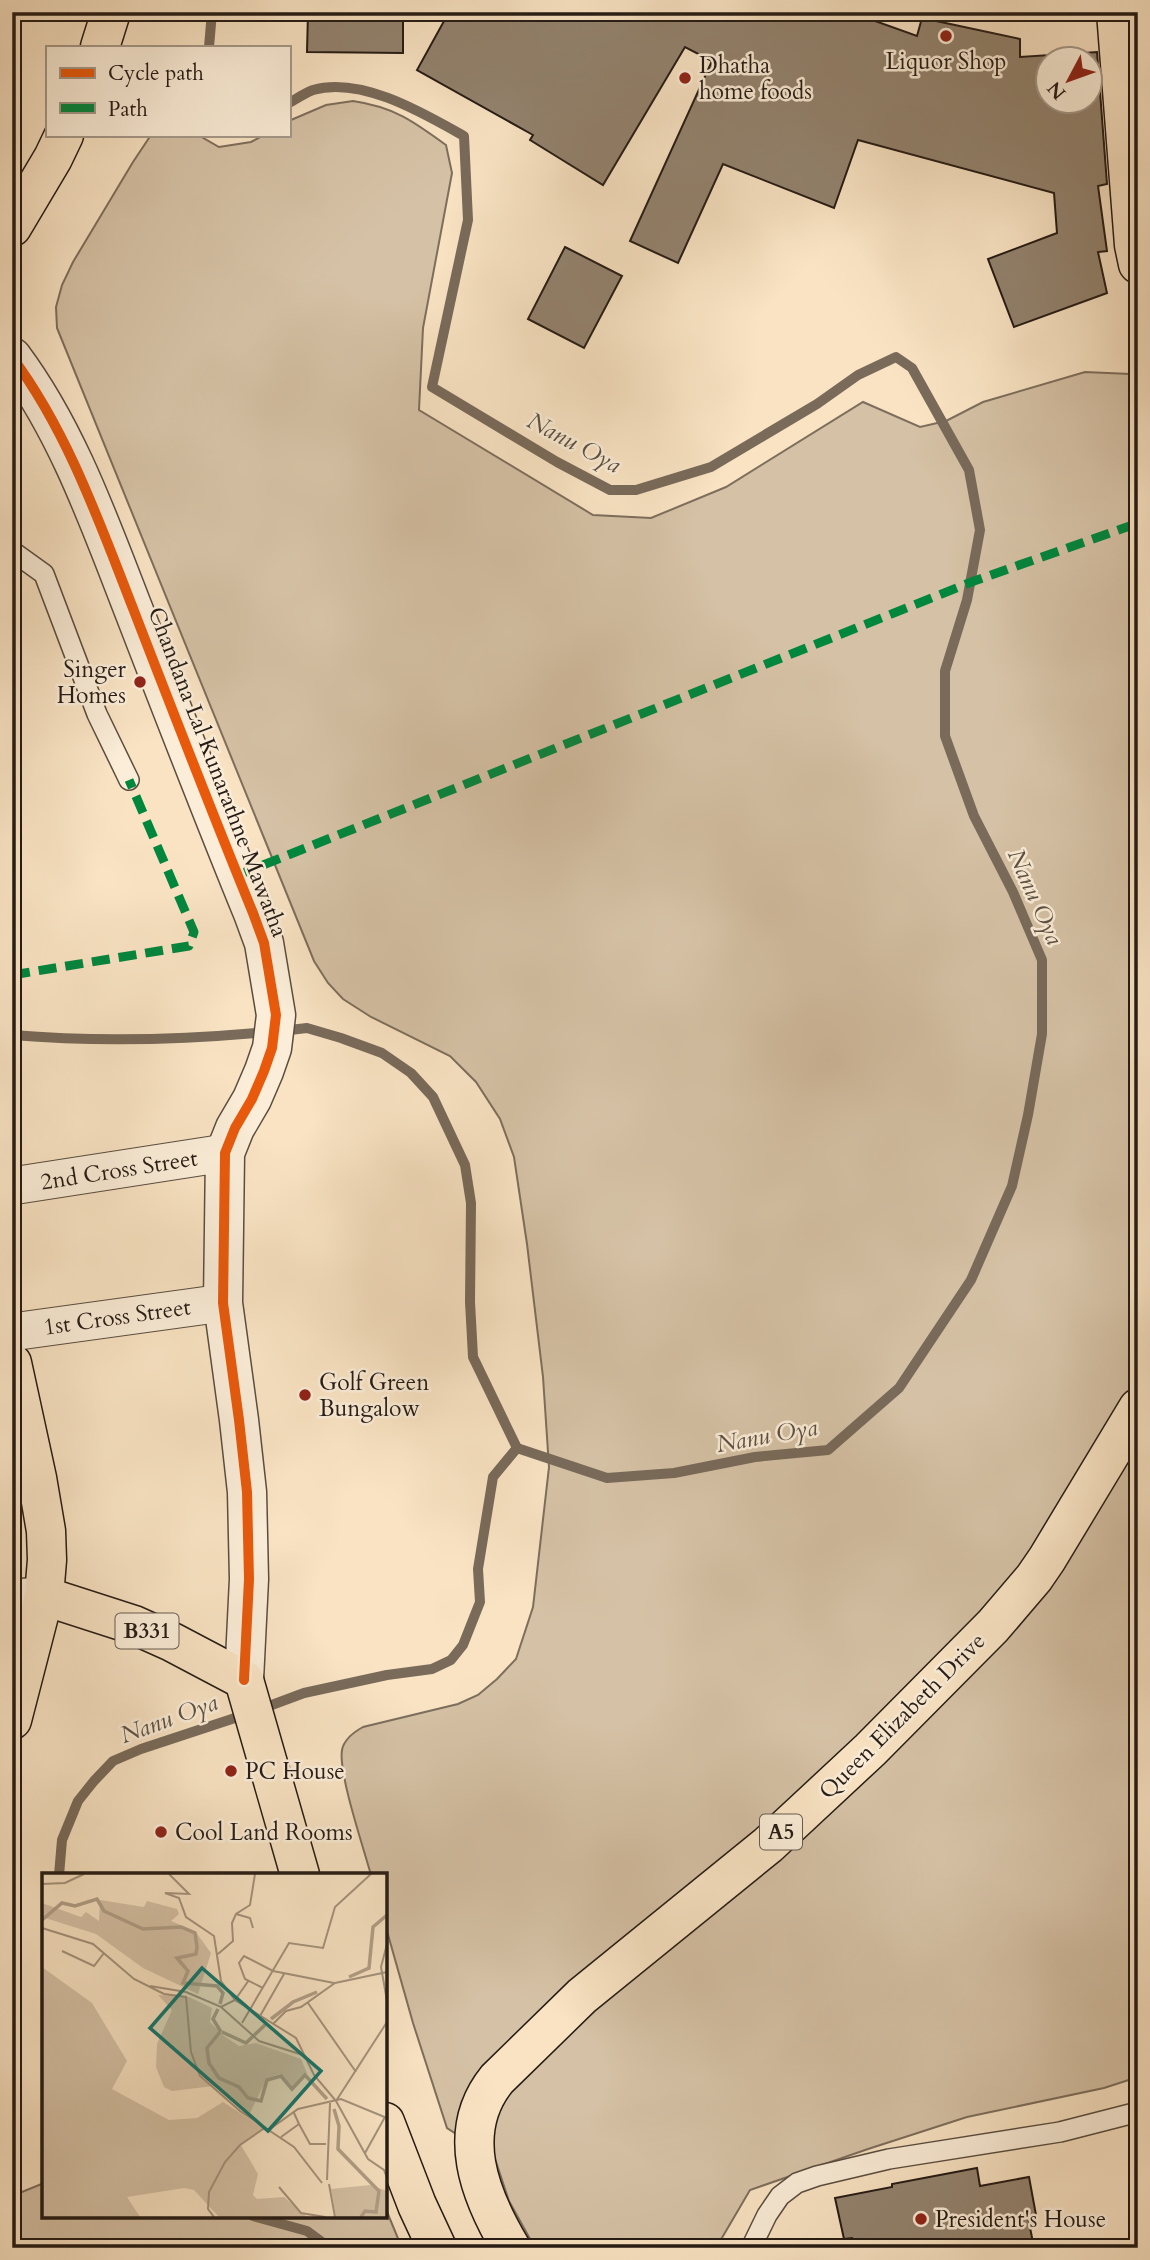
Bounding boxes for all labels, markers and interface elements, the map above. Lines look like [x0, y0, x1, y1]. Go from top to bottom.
marker: Liquor Shop [938, 28, 954, 44]
legend [46, 46, 290, 136]
place label: Liquor Shop [885, 46, 1007, 77]
north arrow [1034, 46, 1104, 116]
place label: Dhatha home foods [699, 50, 812, 107]
text: Cycle path [108, 59, 204, 88]
marker: Dhatha home foods [677, 70, 693, 86]
text: N [1041, 75, 1072, 105]
text: Path [108, 95, 148, 124]
water label: Nanu Oya [521, 405, 627, 482]
street label: Chandana Lal Kunarathne Mawatha [141, 603, 295, 941]
place label: Singer Homes [57, 654, 127, 711]
marker: Singer Homes [132, 674, 148, 690]
water label: Nanu Oya [999, 844, 1071, 950]
street label: 2nd Cross Street [38, 1142, 200, 1198]
street label: 1st Cross Street [41, 1291, 193, 1343]
place label: Golf Green Bungalow [319, 1367, 429, 1424]
marker: Golf Green Bungalow [297, 1387, 313, 1403]
water label: Nanu Oya [714, 1411, 820, 1461]
road number: B331 [116, 1614, 178, 1648]
street label: Queen Elizabeth Drive [812, 1626, 992, 1806]
water label: Nanu Oya [115, 1686, 223, 1752]
place label: PC House [245, 1756, 345, 1787]
marker: PC House [223, 1763, 239, 1779]
road number: A5 [760, 1814, 802, 1850]
place label: Cool Land Rooms [175, 1817, 353, 1848]
marker: Cool Land Rooms [153, 1824, 169, 1840]
inset map [42, 1873, 387, 2218]
place label: President's House [935, 2204, 1106, 2235]
marker: President's House [913, 2211, 929, 2227]

